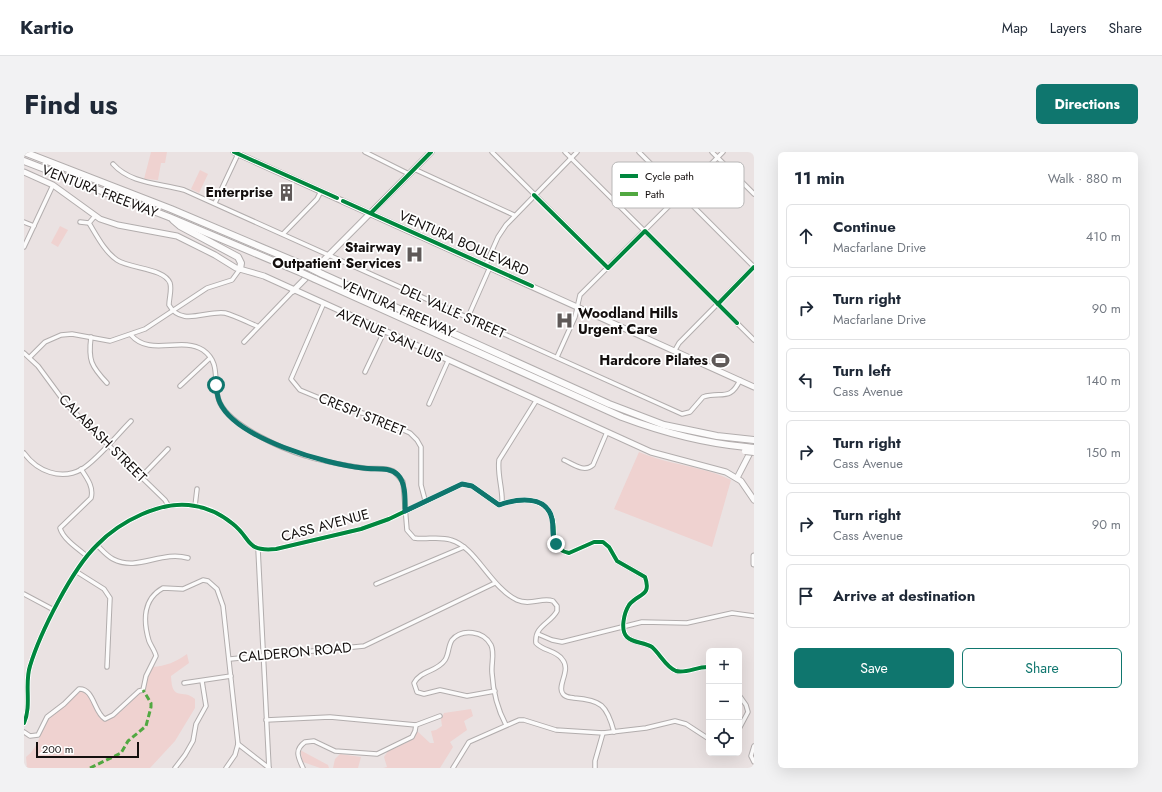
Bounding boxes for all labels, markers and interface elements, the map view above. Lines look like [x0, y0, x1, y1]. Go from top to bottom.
text: Kartio [20, 14, 74, 41]
text: Map [1002, 18, 1028, 38]
text: Layers [1050, 18, 1086, 38]
text: Share [1108, 18, 1142, 38]
text: Find us [24, 84, 118, 125]
button: Directions [1036, 84, 1138, 124]
street label: VENTURA FREEWAY [39, 160, 161, 222]
legend [612, 162, 744, 208]
text: 11 min [794, 166, 845, 190]
text: Cycle path [645, 168, 694, 184]
text: Walk · 880 m [1048, 169, 1122, 188]
place label: Enterprise [206, 182, 273, 202]
building icon: Enterprise [276, 182, 296, 202]
text: Path [645, 186, 664, 202]
street label: VENTURA BOULEVARD [396, 205, 532, 281]
text: Continue [833, 216, 896, 238]
icon: ahead [795, 225, 817, 247]
text: 410 m [1086, 227, 1121, 246]
place label: Stairway Outpatient Services [272, 237, 402, 273]
text: Macfarlane Drive [833, 238, 926, 257]
hospital icon: Stairway Outpatient Services [404, 245, 424, 265]
street label: VENTURA FREEWAY [338, 274, 458, 342]
street label: DEL VALLE STREET [397, 279, 509, 343]
text: Turn right [833, 288, 901, 310]
icon: right [795, 297, 817, 319]
text: 90 m [1092, 299, 1121, 318]
street label: AVENUE SAN LUIS [334, 303, 447, 368]
place label: Woodland Hills Urgent Care [578, 303, 679, 339]
text: Macfarlane Drive [833, 310, 926, 329]
hospital icon: Woodland Hills Urgent Care [555, 311, 575, 331]
place label: Hardcore Pilates [599, 350, 709, 370]
sports icon: Hardcore Pilates [711, 350, 731, 370]
text: Turn left [833, 360, 891, 382]
icon: left [795, 369, 817, 391]
text: 140 m [1086, 371, 1121, 390]
route start [207, 376, 225, 394]
text: Cass Avenue [833, 382, 903, 401]
street label: CRESPI STREET [316, 387, 409, 441]
street label: CALABASH STREET [54, 389, 152, 487]
text: Turn right [833, 432, 901, 454]
icon: right [795, 441, 817, 463]
text: 150 m [1086, 443, 1121, 462]
text: Cass Avenue [833, 454, 903, 473]
street label: CASS AVENUE [279, 504, 371, 546]
text: Turn right [833, 504, 901, 526]
icon: right [795, 513, 817, 535]
text: 90 m [1092, 515, 1121, 534]
text: Cass Avenue [833, 526, 903, 545]
route end [547, 535, 565, 553]
icon: arrive [795, 585, 817, 607]
text: Arrive at destination [833, 585, 975, 607]
street label: CALDERON ROAD [238, 637, 352, 667]
map controls [706, 648, 742, 756]
button: + [706, 648, 742, 684]
button: Save [794, 648, 954, 688]
button: Share [962, 648, 1122, 688]
button: − [706, 684, 742, 720]
button: locate [706, 720, 742, 756]
scale bar [36, 740, 139, 759]
text: 200 m [42, 741, 73, 757]

